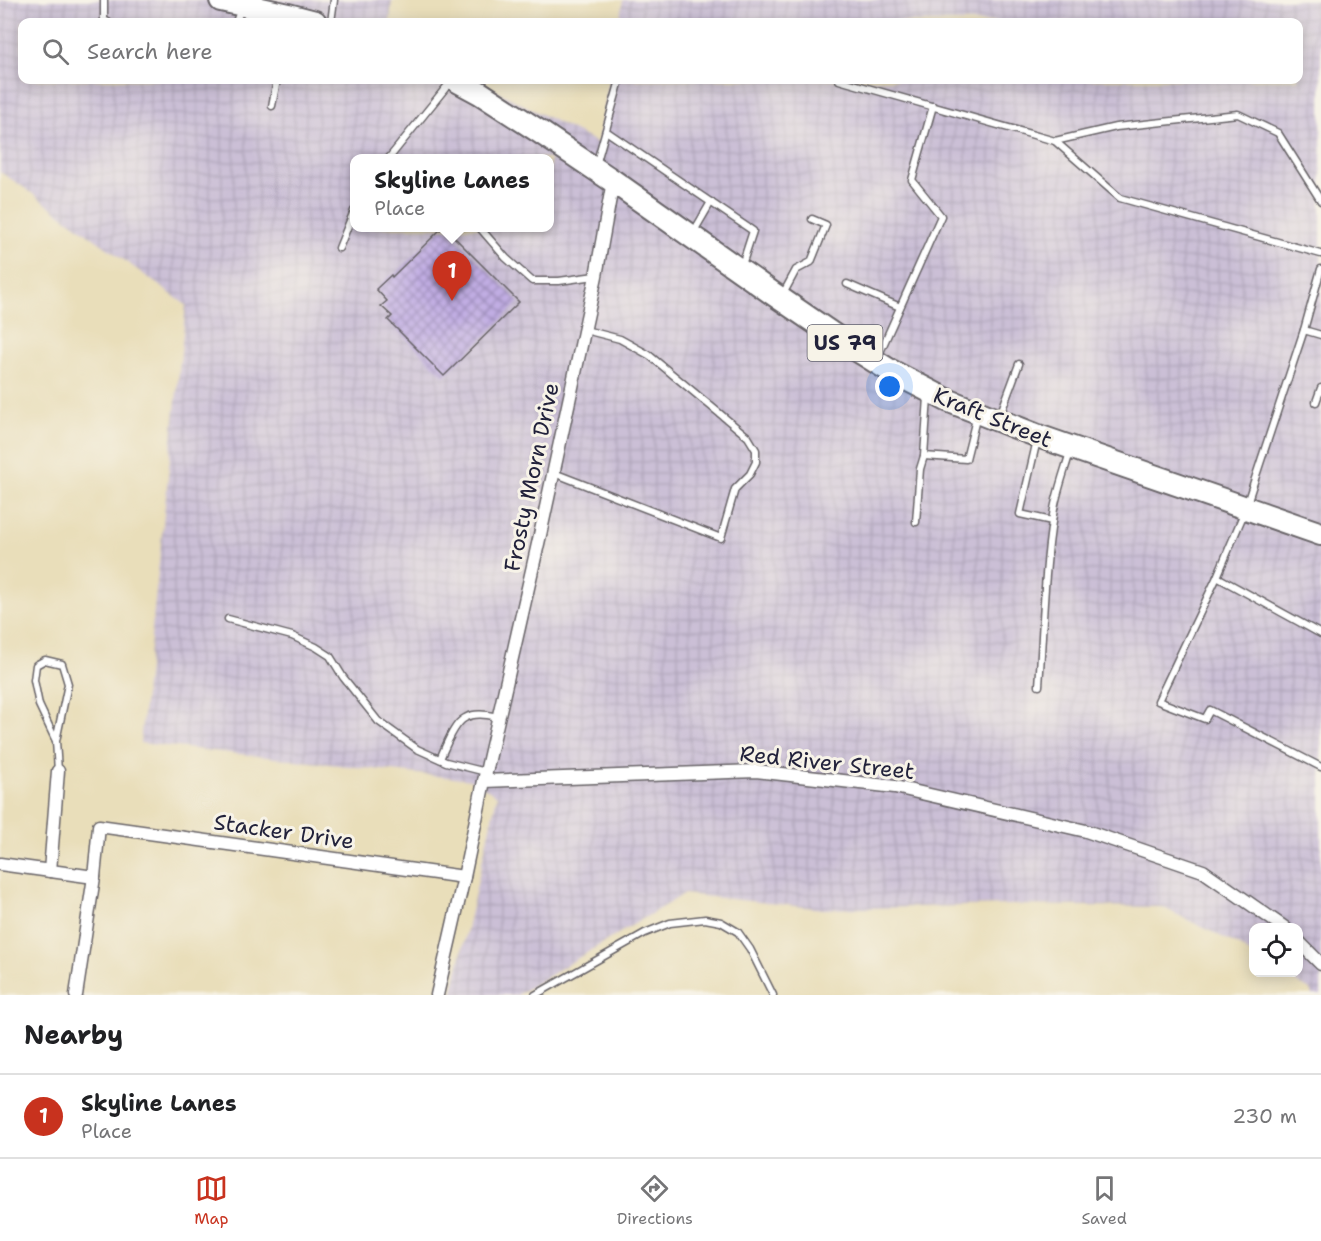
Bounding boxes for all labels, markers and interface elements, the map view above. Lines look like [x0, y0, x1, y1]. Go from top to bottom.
search box [18, 18, 1303, 84]
icon: search [39, 35, 72, 68]
text: Search here [87, 37, 213, 66]
popup [350, 154, 554, 232]
text: Skyline Lanes [374, 166, 530, 195]
text: Place [374, 195, 425, 221]
pin: 1 [432, 252, 472, 301]
road number: US 79 [808, 325, 882, 361]
your location [875, 372, 904, 401]
street label: Frosty Morn Drive [497, 380, 566, 574]
street label: Kraft Street [929, 381, 1056, 454]
street label: Red River Street [738, 739, 916, 786]
street label: Stacker Drive [212, 807, 356, 856]
map controls [1249, 923, 1303, 977]
button: locate [1249, 923, 1303, 977]
text: Nearby [24, 1017, 123, 1052]
text: Skyline Lanes [81, 1089, 237, 1118]
text: 1 [39, 1103, 48, 1129]
text: 230 m [1232, 1103, 1297, 1129]
text: Place [81, 1118, 132, 1144]
tab: Map [194, 1172, 228, 1229]
tab: Directions [617, 1172, 693, 1229]
tab: Saved [1081, 1172, 1127, 1229]

